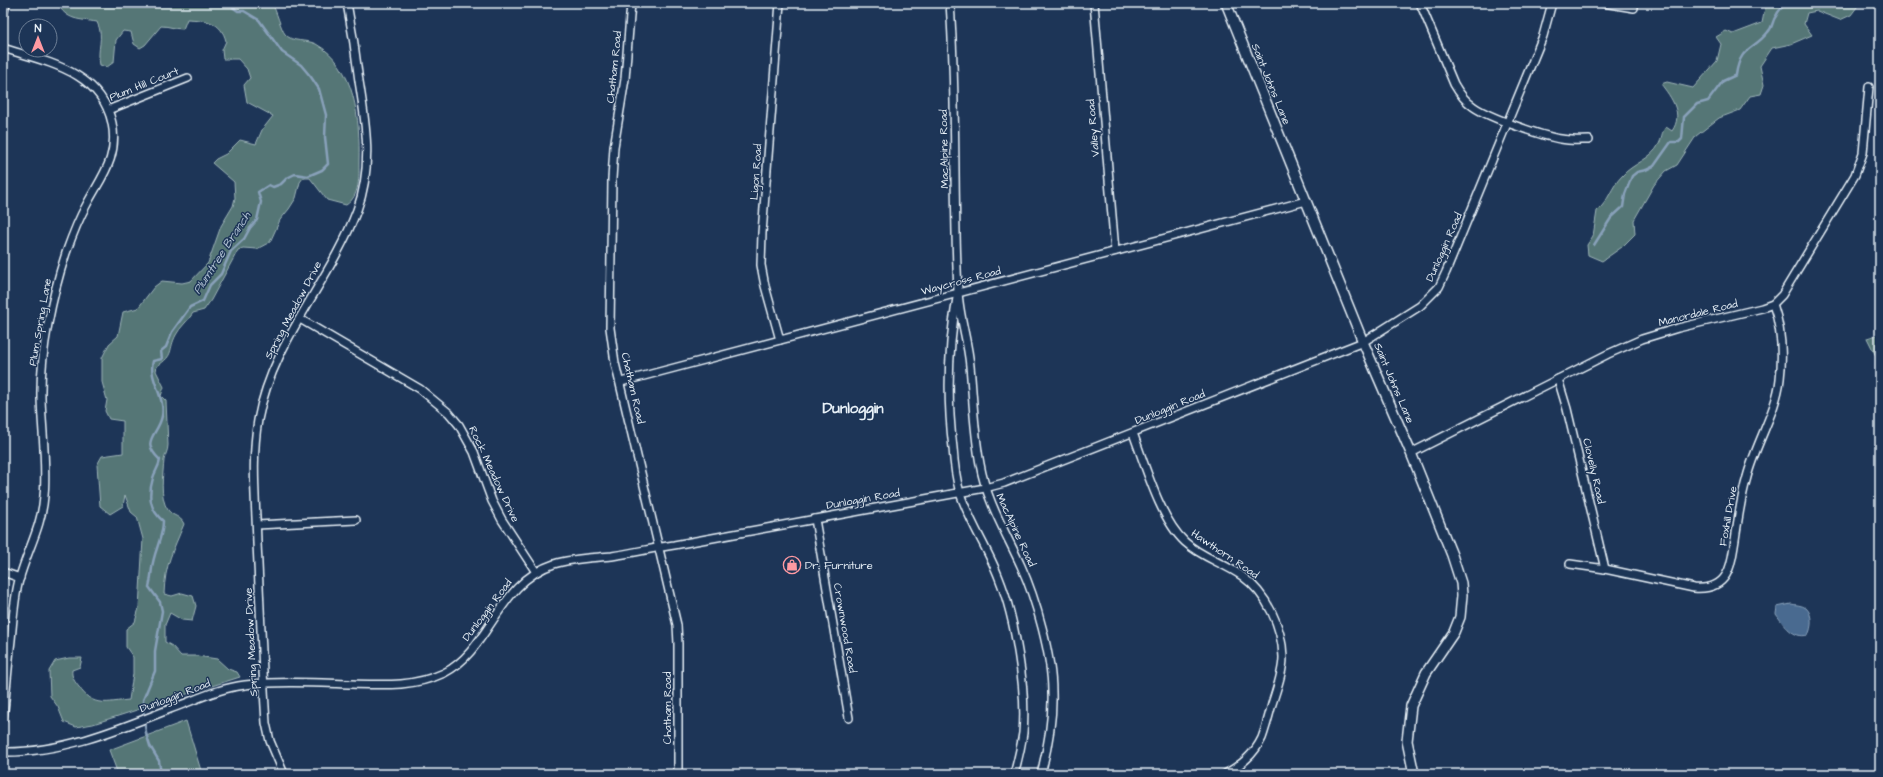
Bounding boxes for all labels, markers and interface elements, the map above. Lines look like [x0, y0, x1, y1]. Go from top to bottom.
north arrow [18, 18, 58, 58]
text: N [35, 21, 42, 36]
street label: Chatham Road [603, 30, 625, 104]
street label: Saint Johns Lane [1248, 41, 1294, 127]
street label: Plum Hill Court [107, 63, 181, 105]
street label: Valley Road [1083, 98, 1104, 157]
street label: MacAlpine Road [936, 109, 952, 189]
street label: Ligon Road [747, 143, 766, 201]
water label: Plumtree Branch [189, 208, 256, 297]
street label: Dunloggin Road [1422, 210, 1467, 284]
street label: Spring Meadow Drive [261, 258, 326, 362]
street label: Waycross Road [919, 263, 1003, 300]
street label: Plum Spring Lane [25, 277, 56, 367]
street label: Manordale Road [1657, 296, 1739, 330]
street label: Saint Johns Lane [1370, 340, 1418, 426]
street label: Chatham Road [618, 351, 649, 425]
street label: Dunloggin Road [1133, 386, 1208, 429]
district label: Dunloggin [823, 398, 884, 421]
street label: Rock Meadow Drive [465, 423, 523, 525]
street label: Clovelly Road [1578, 437, 1609, 506]
street label: Dunloggin Road [825, 485, 901, 514]
street label: Foxhill Drive [1715, 485, 1741, 547]
street label: MacAlpine Road [992, 491, 1040, 569]
street label: Hawthorn Road [1188, 526, 1262, 582]
shop icon: Dr. Furniture [782, 555, 802, 575]
place label: Dr. Furniture [805, 558, 873, 573]
street label: Dunloggin Road [459, 576, 516, 645]
street label: Crownwood Road [830, 582, 860, 674]
street label: Spring Meadow Drive [241, 587, 262, 697]
street label: Chatham Road [660, 671, 675, 744]
street label: Dunloggin Road [138, 676, 213, 717]

